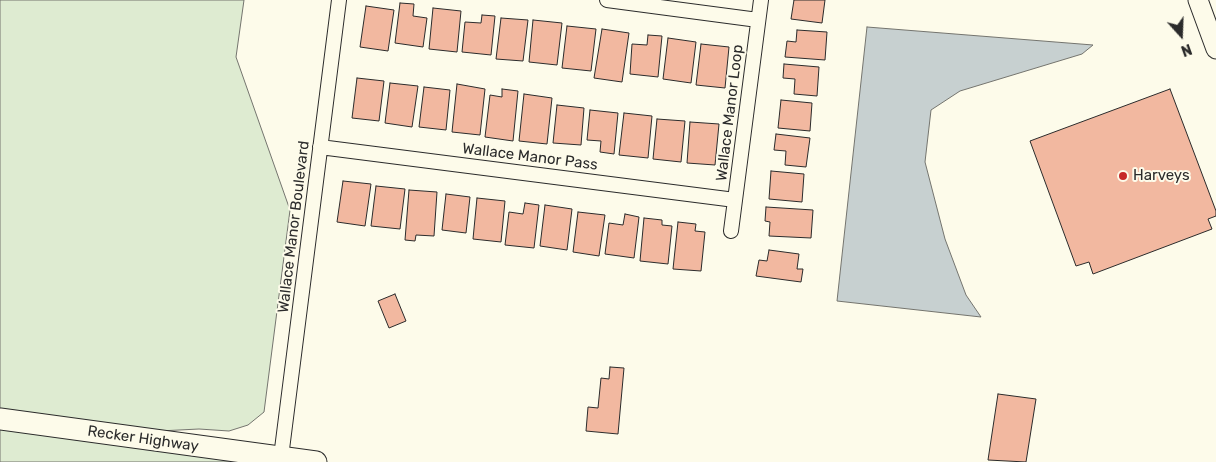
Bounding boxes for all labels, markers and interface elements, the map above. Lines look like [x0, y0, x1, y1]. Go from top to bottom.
north arrow [1156, 10, 1206, 60]
text: N [1179, 40, 1194, 59]
street label: Wallace Manor Loop [713, 44, 747, 182]
street label: Wallace Manor Boulevard [275, 140, 313, 314]
street label: Wallace Manor Pass [461, 140, 599, 174]
place label: Harveys [1133, 167, 1190, 185]
marker: Harveys [1117, 170, 1129, 182]
street label: Recker Highway [86, 422, 200, 456]

